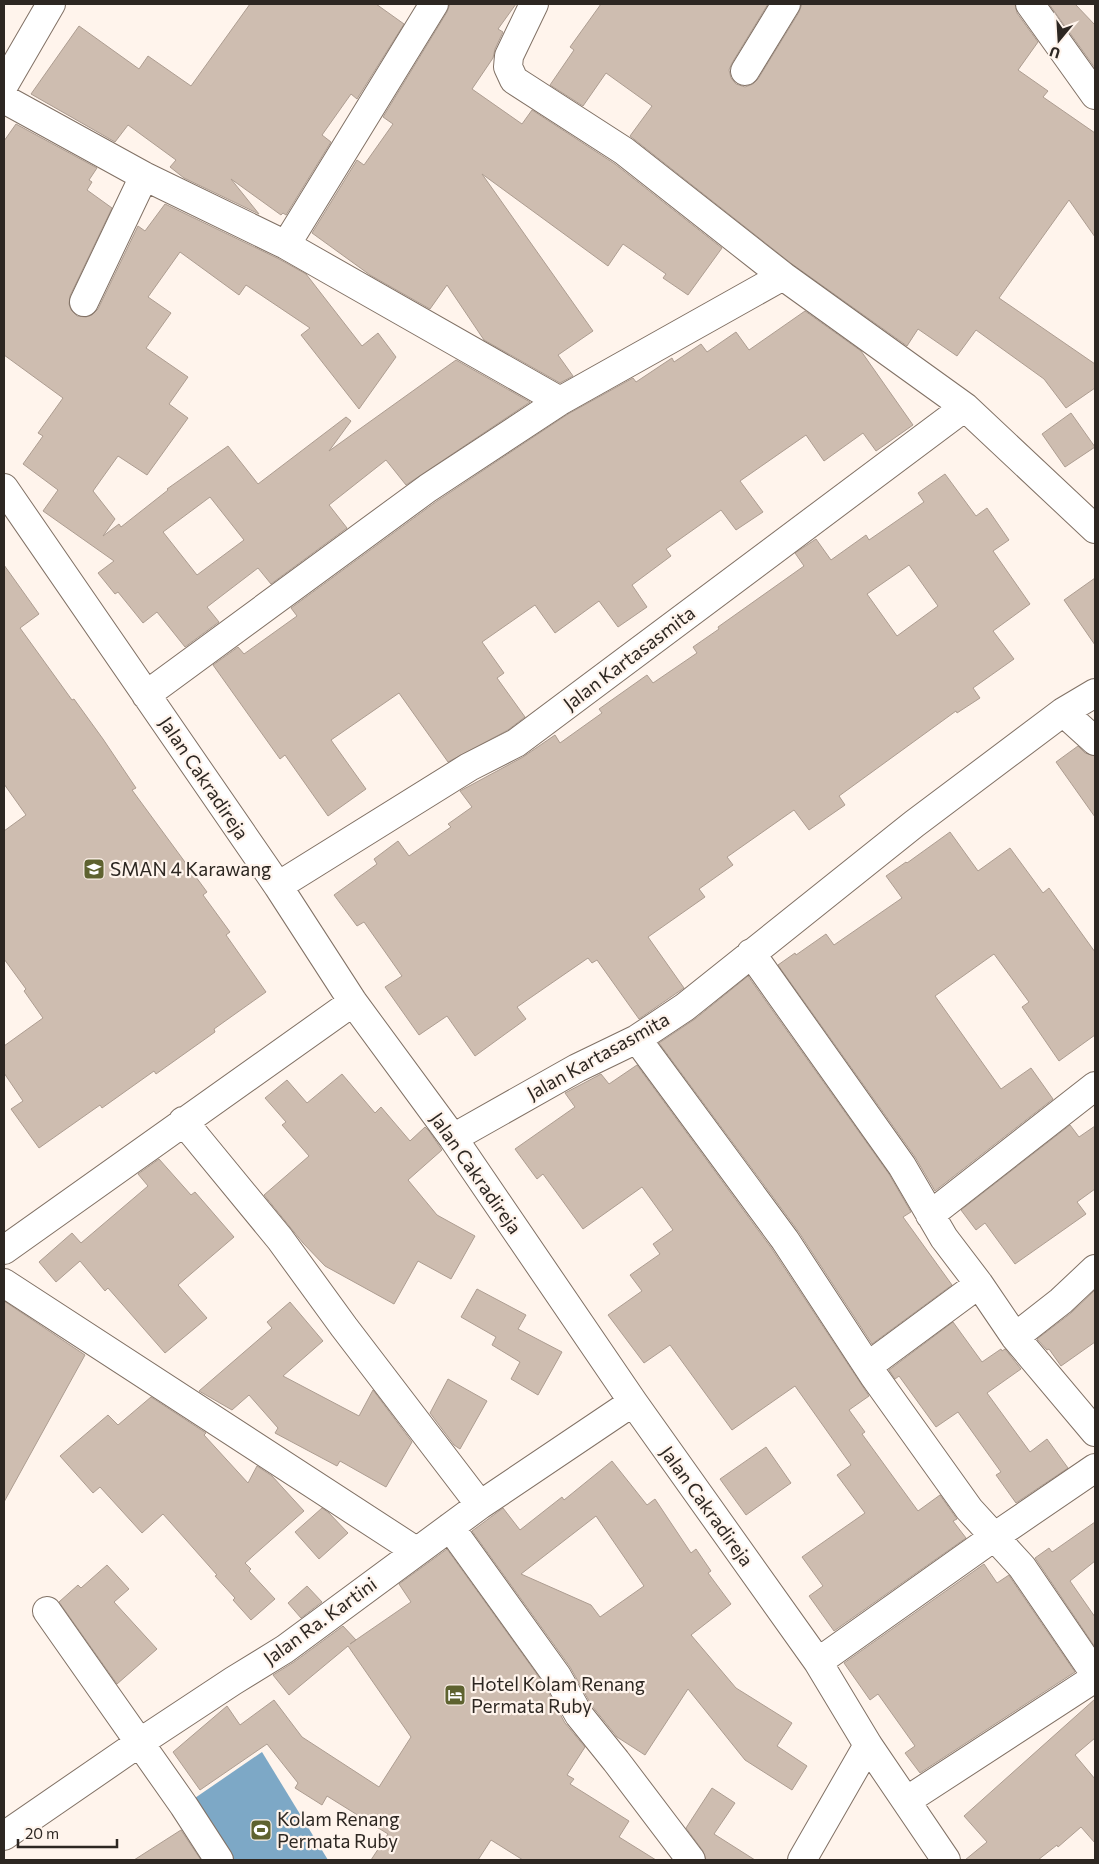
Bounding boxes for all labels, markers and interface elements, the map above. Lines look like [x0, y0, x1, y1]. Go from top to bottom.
north arrow [1034, 15, 1084, 65]
text: U [1047, 43, 1062, 62]
street label: Jalan Kartasasmita [558, 601, 699, 715]
street label: Jalan Cakradireja [155, 712, 254, 844]
school or university icon: SMAN 4 Karawang [82, 857, 106, 881]
place label: SMAN 4 Karawang [110, 857, 271, 880]
street label: Jalan Kartasasmita [523, 1007, 673, 1104]
street label: Jalan Cakradireja [426, 1107, 527, 1238]
street label: Jalan Cakradireja [656, 1441, 759, 1570]
street label: Jalan Ra. Kartini [259, 1572, 381, 1669]
place label: Hotel Kolam Renang Permata Ruby [471, 1672, 645, 1717]
hotel icon: Hotel Kolam Renang Permata Ruby [443, 1683, 467, 1707]
place label: Kolam Renang Permata Ruby [277, 1807, 400, 1852]
scale bar [18, 1816, 116, 1848]
sports icon: Kolam Renang Permata Ruby [249, 1818, 273, 1842]
text: 20 m [25, 1824, 59, 1842]

